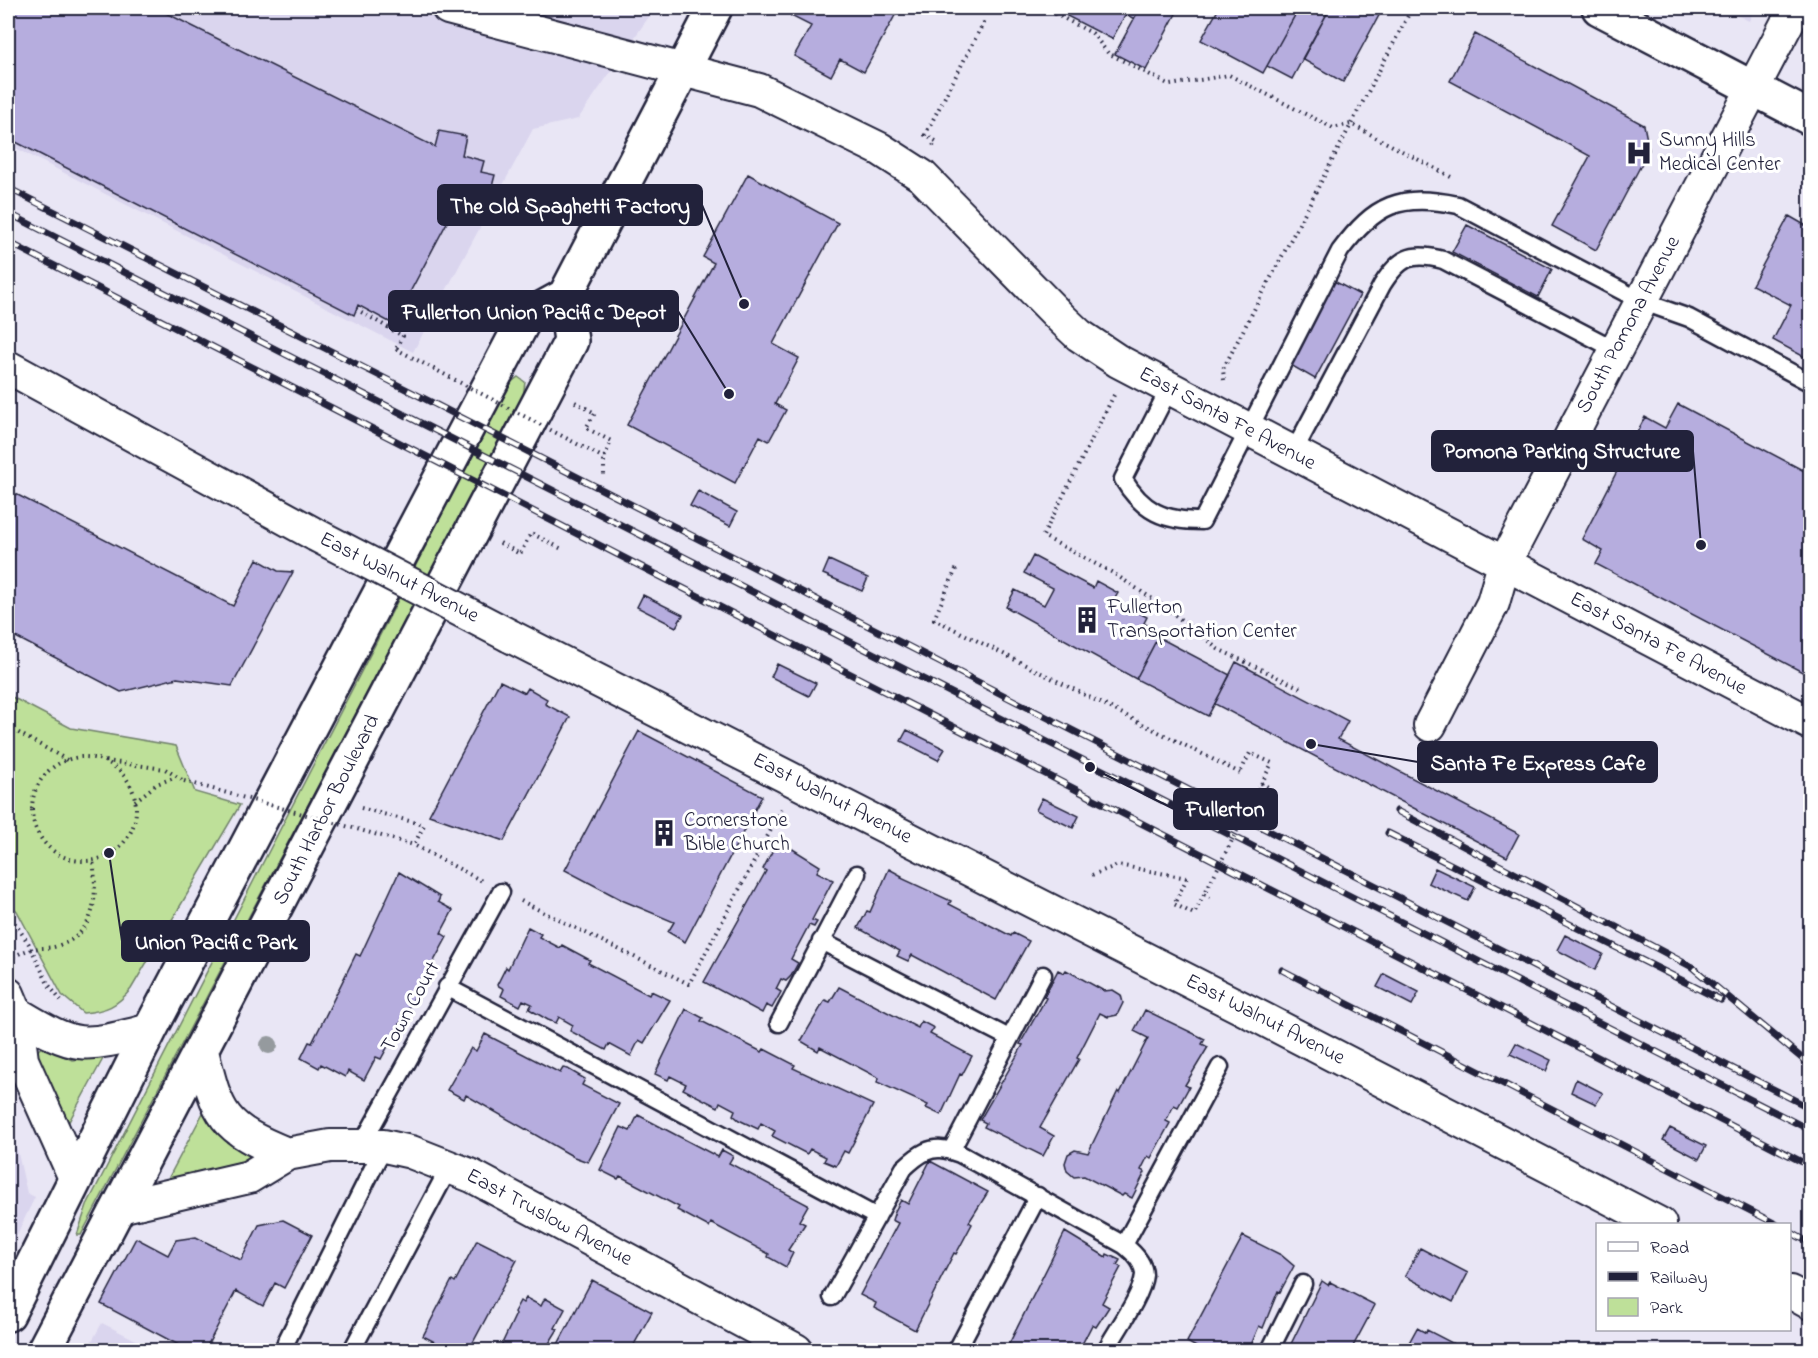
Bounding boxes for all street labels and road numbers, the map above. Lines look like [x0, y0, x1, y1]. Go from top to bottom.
street label: South Pomona Avenue [1569, 230, 1689, 419]
street label: East Santa Fe Avenue [1133, 360, 1322, 479]
street label: East Walnut Avenue [314, 525, 485, 631]
street label: East Santa Fe Avenue [1564, 585, 1753, 704]
street label: South Harbor Boulevard [266, 709, 388, 910]
street label: East Walnut Avenue [747, 746, 918, 852]
street label: Town Court [374, 956, 448, 1058]
street label: East Walnut Avenue [1180, 967, 1351, 1073]
street label: East Truslow Avenue [460, 1161, 638, 1275]

